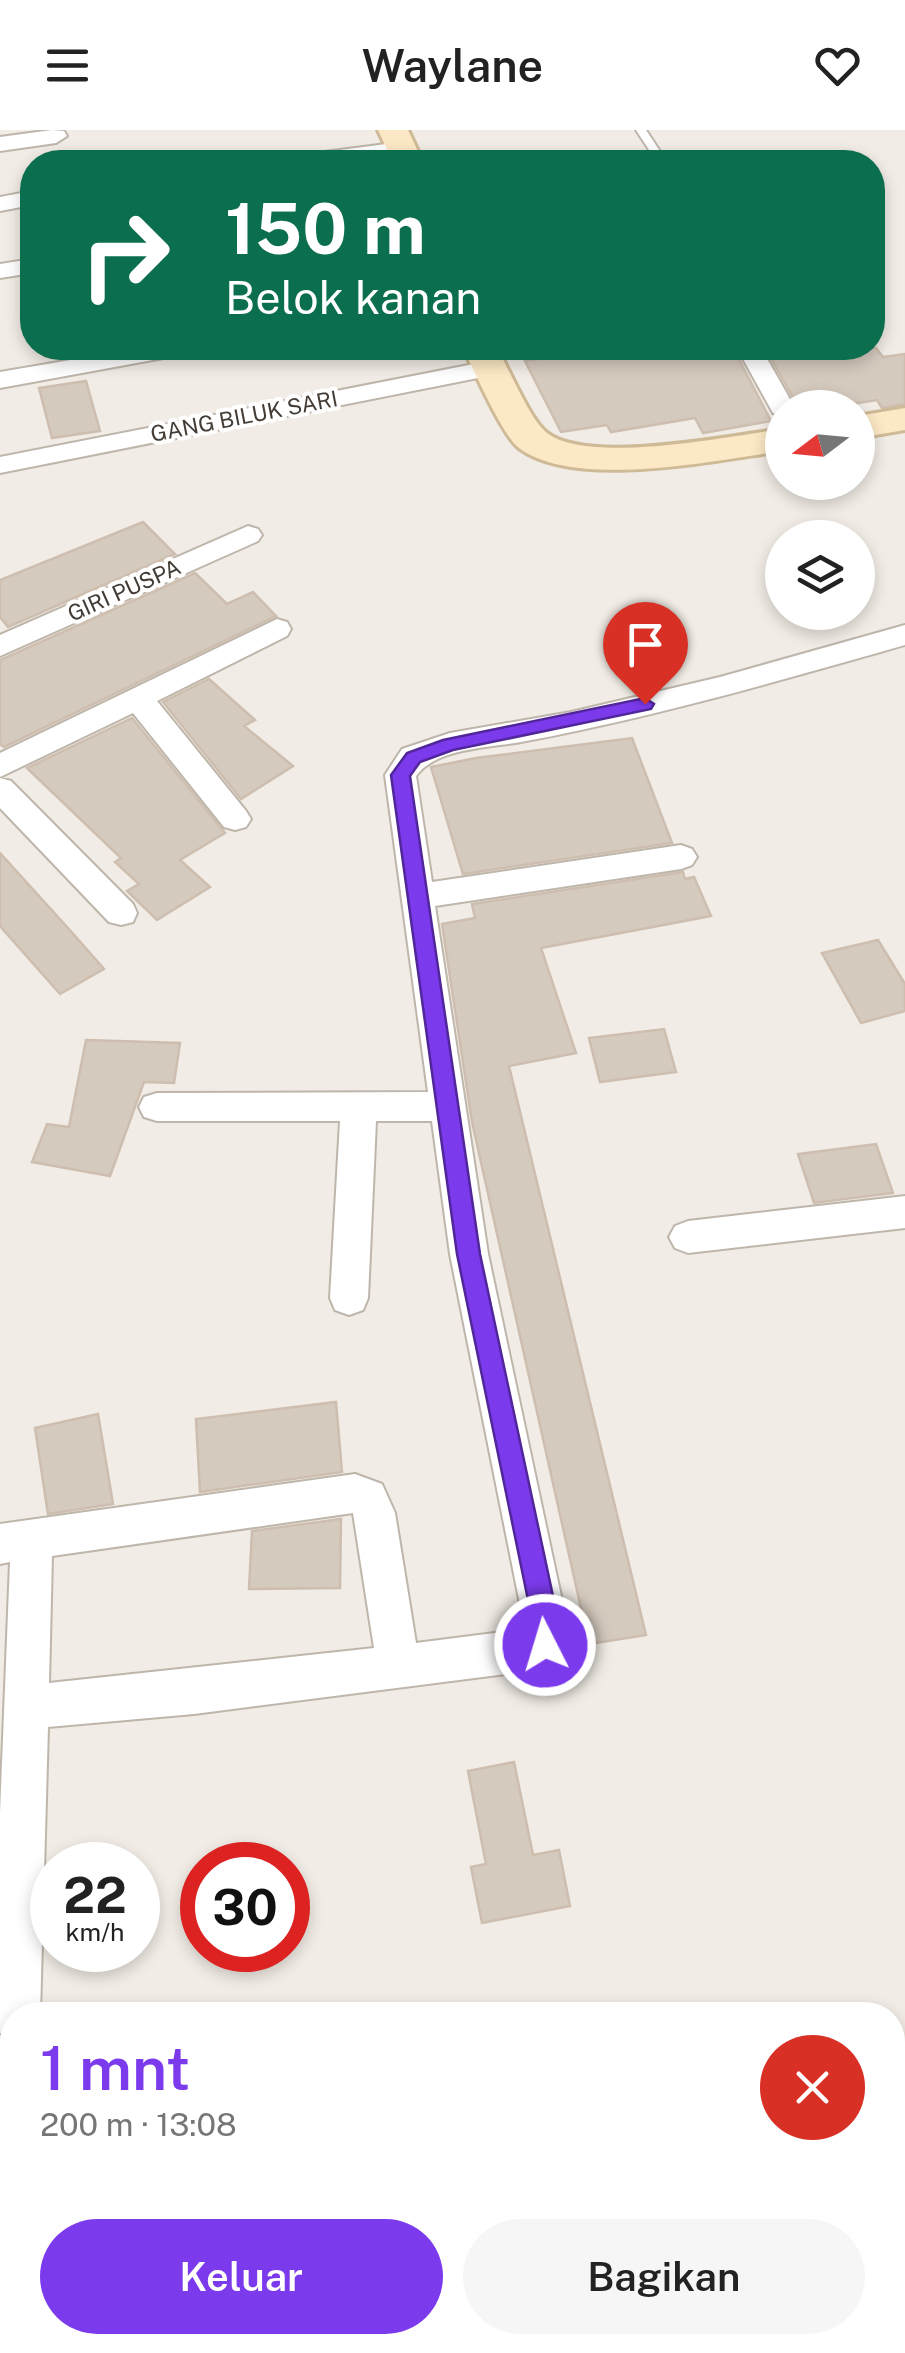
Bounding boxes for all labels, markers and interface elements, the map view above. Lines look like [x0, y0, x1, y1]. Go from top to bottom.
icon: menu [40, 38, 95, 93]
icon: heart [810, 38, 865, 93]
text: Waylane [362, 39, 543, 92]
text: 150 m [225, 187, 426, 270]
icon: right [60, 190, 190, 320]
text: Belok kanan [225, 271, 481, 324]
street label: GANG BILUK SARI [148, 385, 340, 447]
north arrow [765, 390, 875, 500]
map controls [765, 390, 875, 630]
button: layers [765, 520, 875, 630]
street label: GIRI PUSPA [63, 553, 185, 627]
pin [603, 602, 688, 705]
icon: arrive [618, 617, 673, 672]
position arrow [493, 1593, 597, 1697]
speed limit sign: 30 [180, 1842, 310, 1972]
text: 22 [63, 1865, 127, 1924]
text: km/h [66, 1917, 124, 1947]
text: 1 mnt [40, 2033, 190, 2104]
button: close [760, 2035, 865, 2140]
text: 200 m · 13:08 [40, 2106, 237, 2143]
button: Keluar [40, 2219, 443, 2334]
button: Bagikan [463, 2219, 865, 2334]

